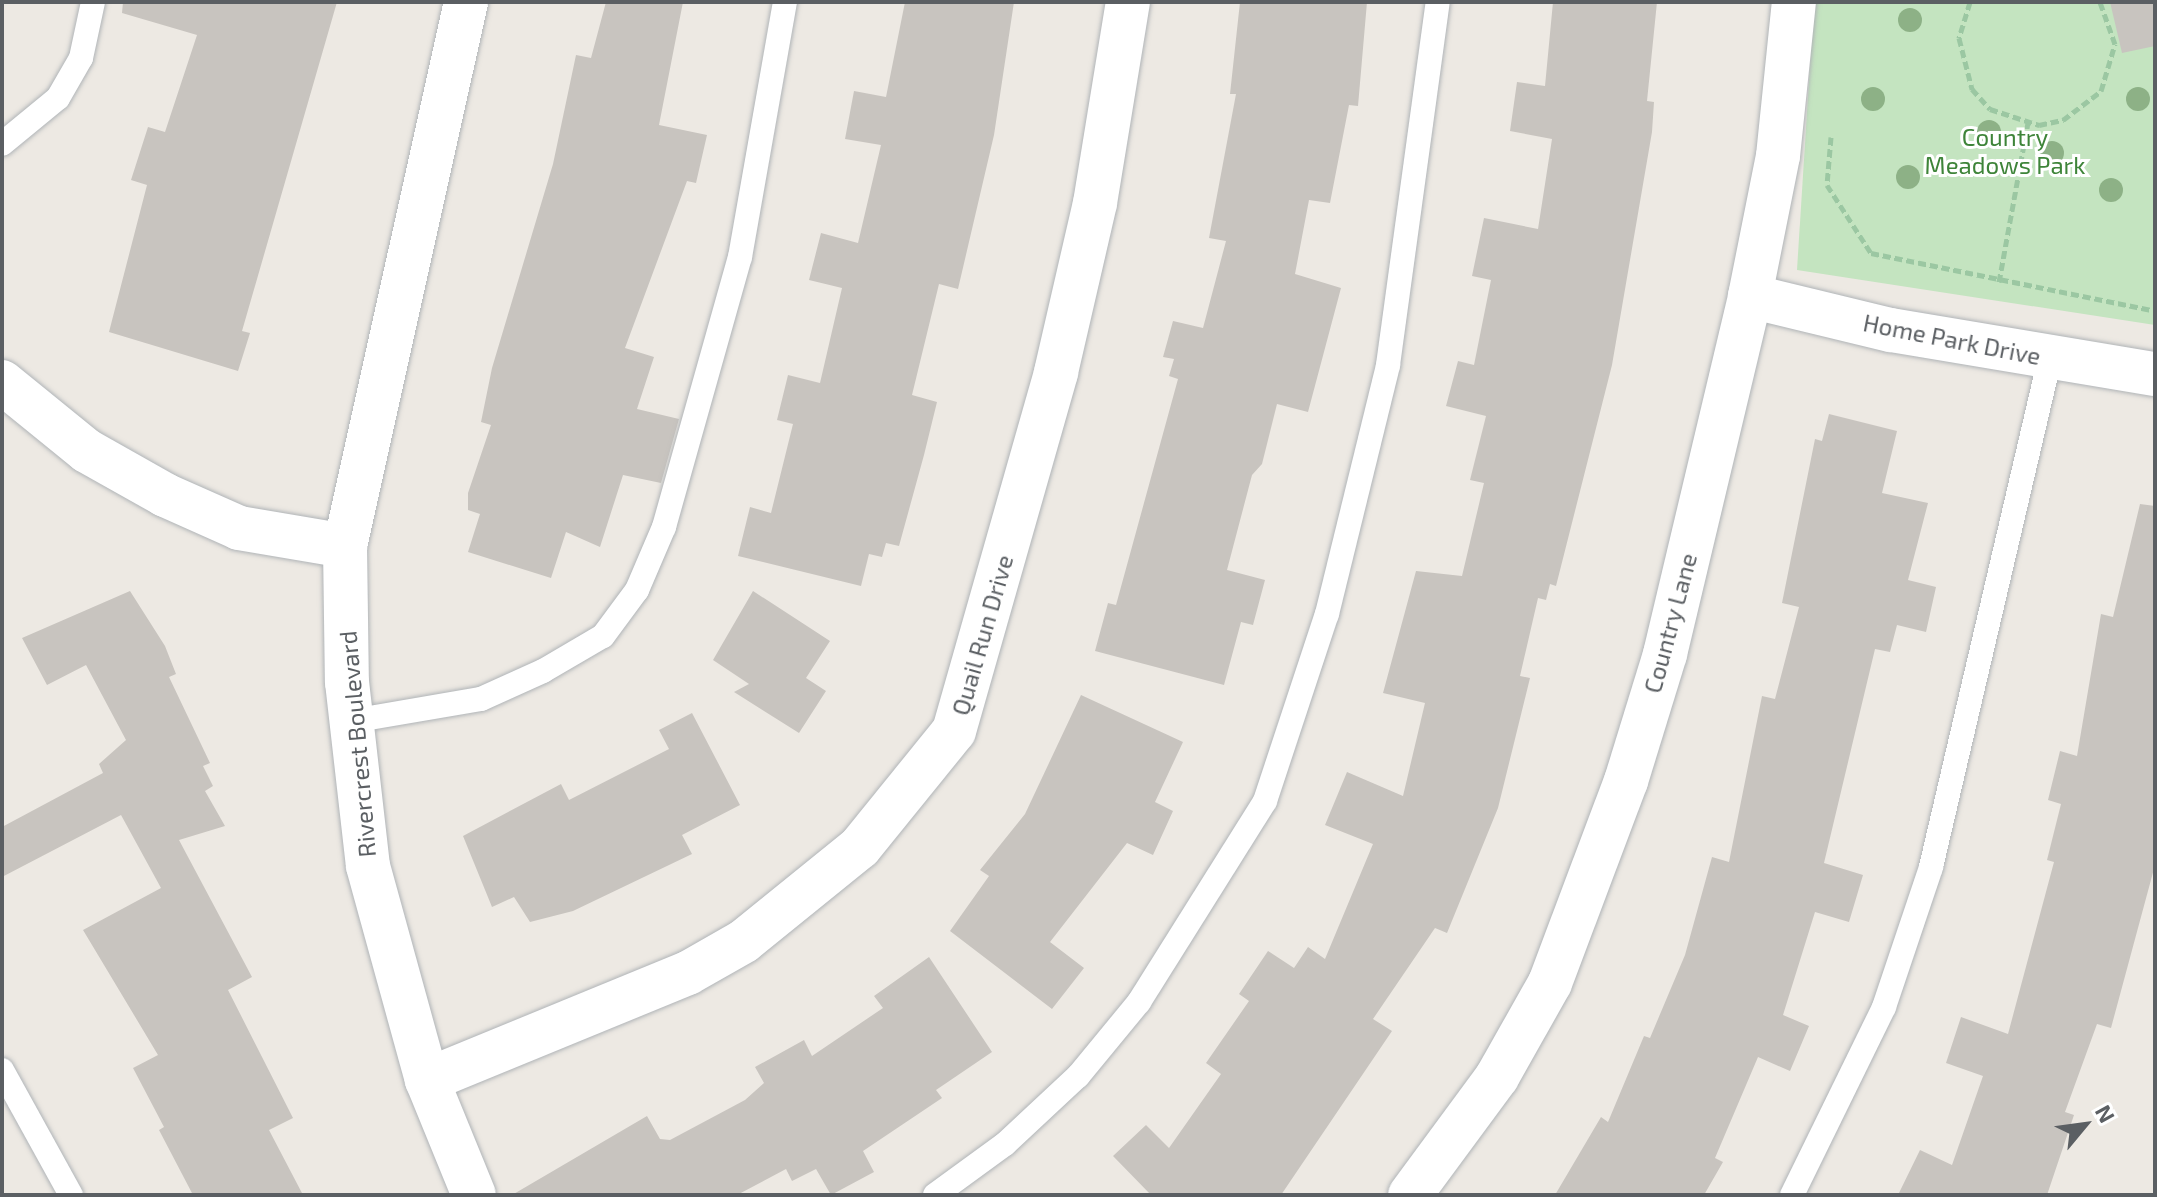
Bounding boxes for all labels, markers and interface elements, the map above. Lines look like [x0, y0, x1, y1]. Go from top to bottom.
park label: Country Meadows Park [1925, 123, 2085, 179]
street label: Home Park Drive [1861, 308, 2043, 370]
street label: Country Lane [1637, 550, 1703, 696]
street label: Quail Run Drive [945, 551, 1019, 719]
street label: Rivercrest Boulevard [333, 630, 381, 858]
north arrow [2045, 1085, 2125, 1165]
text: N [2091, 1100, 2121, 1127]

